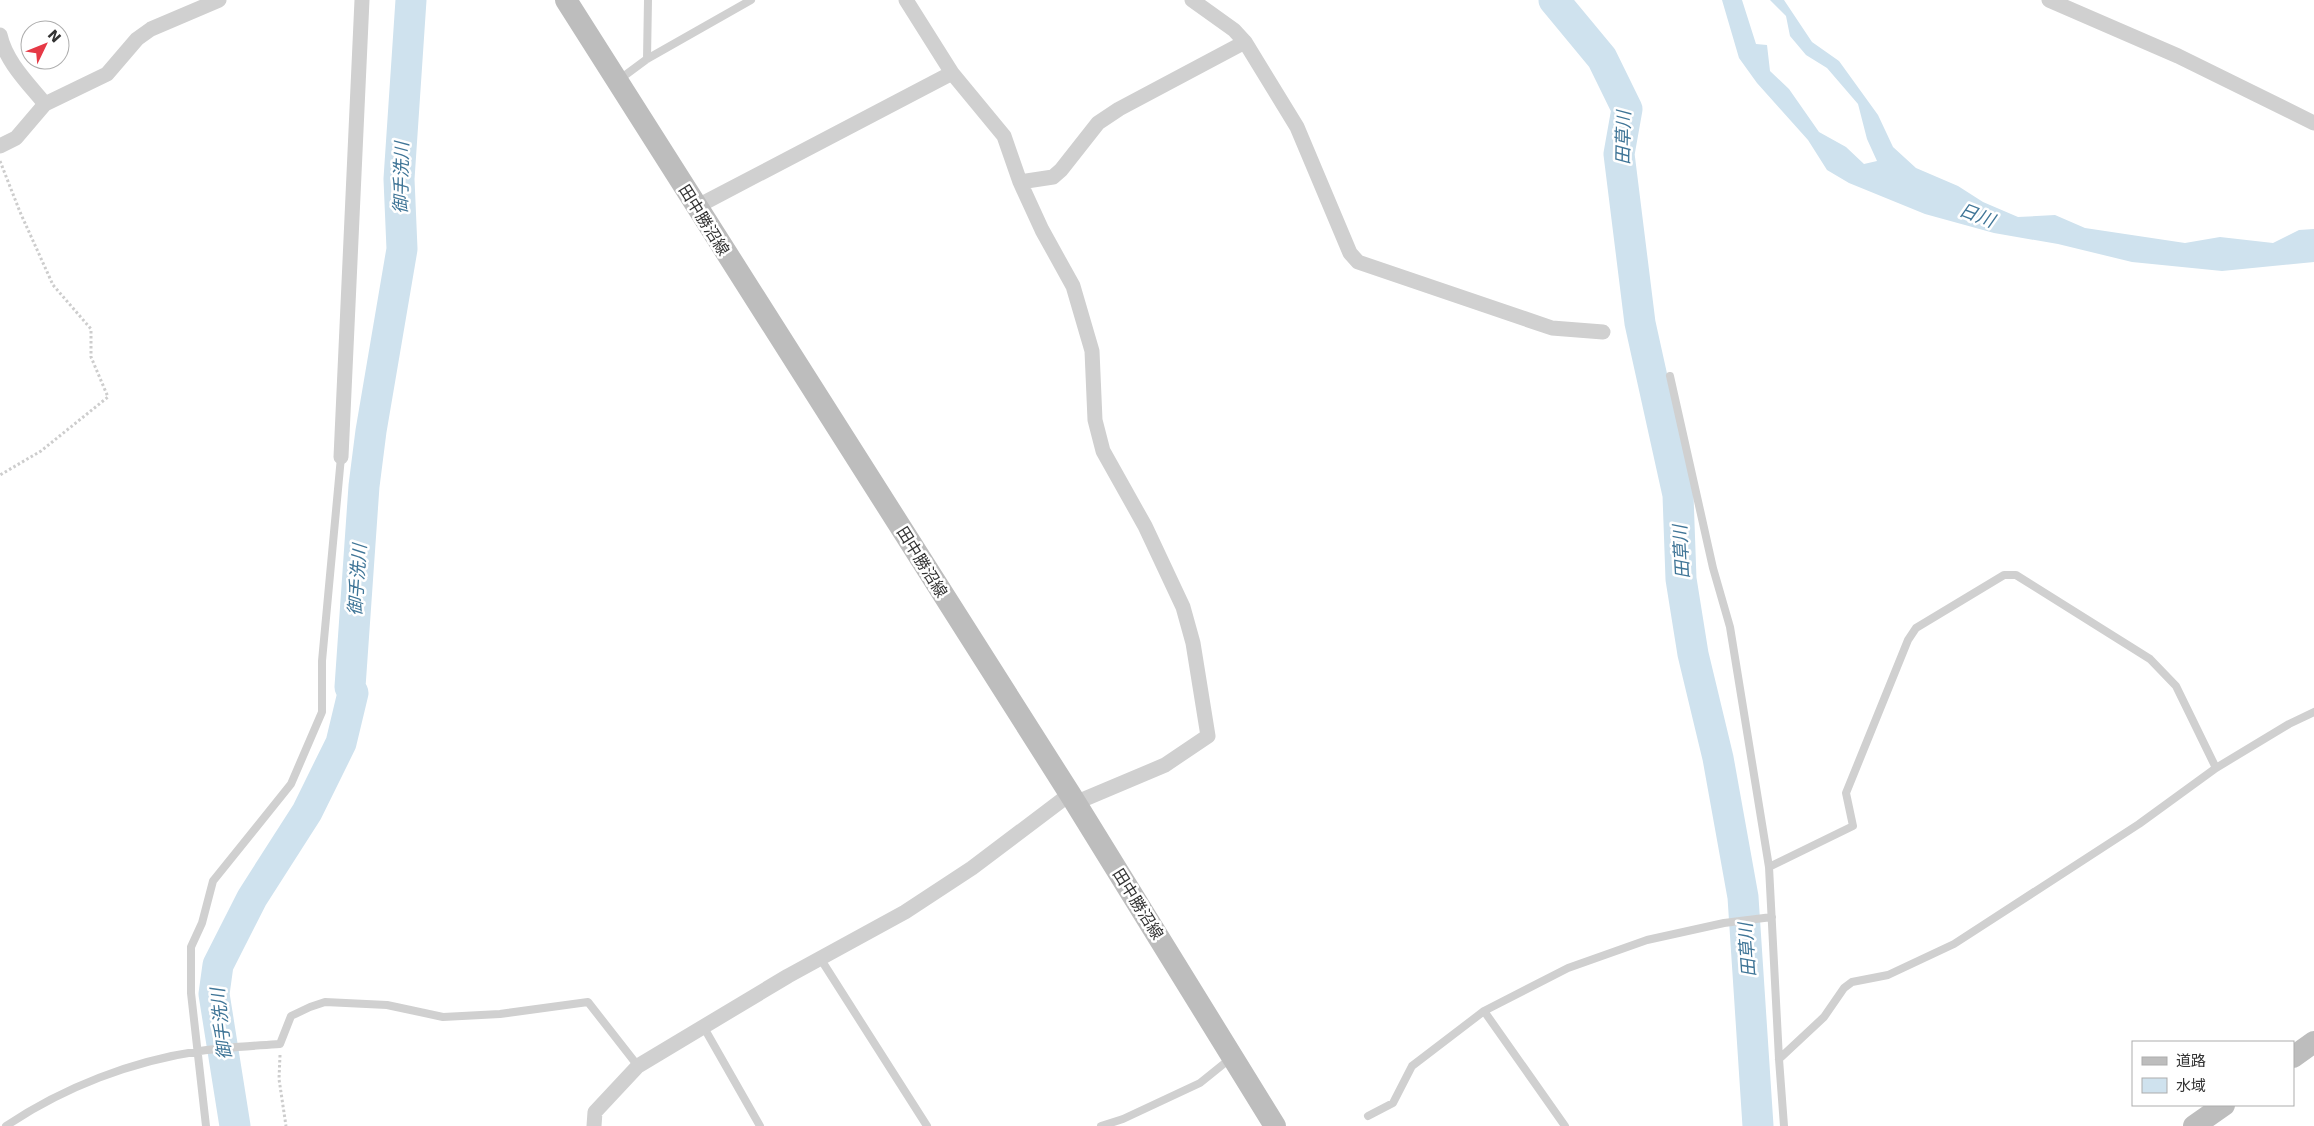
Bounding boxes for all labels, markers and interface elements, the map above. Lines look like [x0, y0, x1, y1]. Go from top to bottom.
north arrow [20, 20, 70, 70]
text: N [45, 26, 64, 46]
water label: 田草川 [1612, 109, 1634, 165]
water label: 御手洗川 [390, 140, 412, 214]
street label: 田中勝沼線 [675, 181, 733, 259]
water label: 日川 [1956, 199, 1999, 232]
water label: 田草川 [1669, 522, 1693, 580]
street label: 田中勝沼線 [893, 523, 951, 601]
water label: 御手洗川 [344, 541, 370, 617]
street label: 田中勝沼線 [1109, 865, 1167, 943]
water label: 田草川 [1735, 920, 1759, 978]
water label: 御手洗川 [207, 985, 235, 1061]
legend [2132, 1041, 2294, 1106]
text: 道路 [2176, 1052, 2206, 1070]
text: 水域 [2176, 1077, 2206, 1095]

